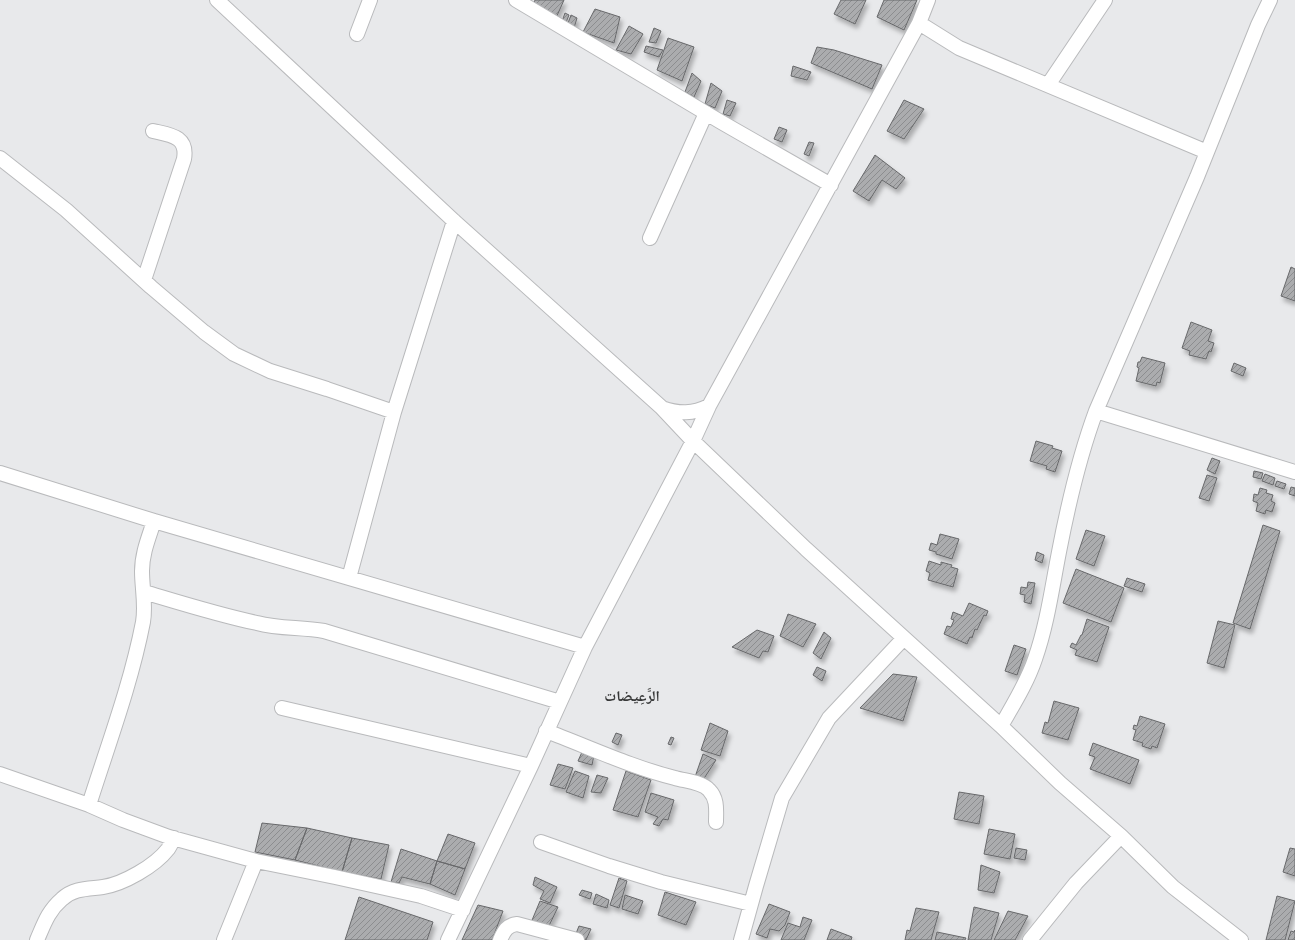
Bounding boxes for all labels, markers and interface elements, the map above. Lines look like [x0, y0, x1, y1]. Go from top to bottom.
district label: الرَّعِيضات [604, 687, 660, 705]

